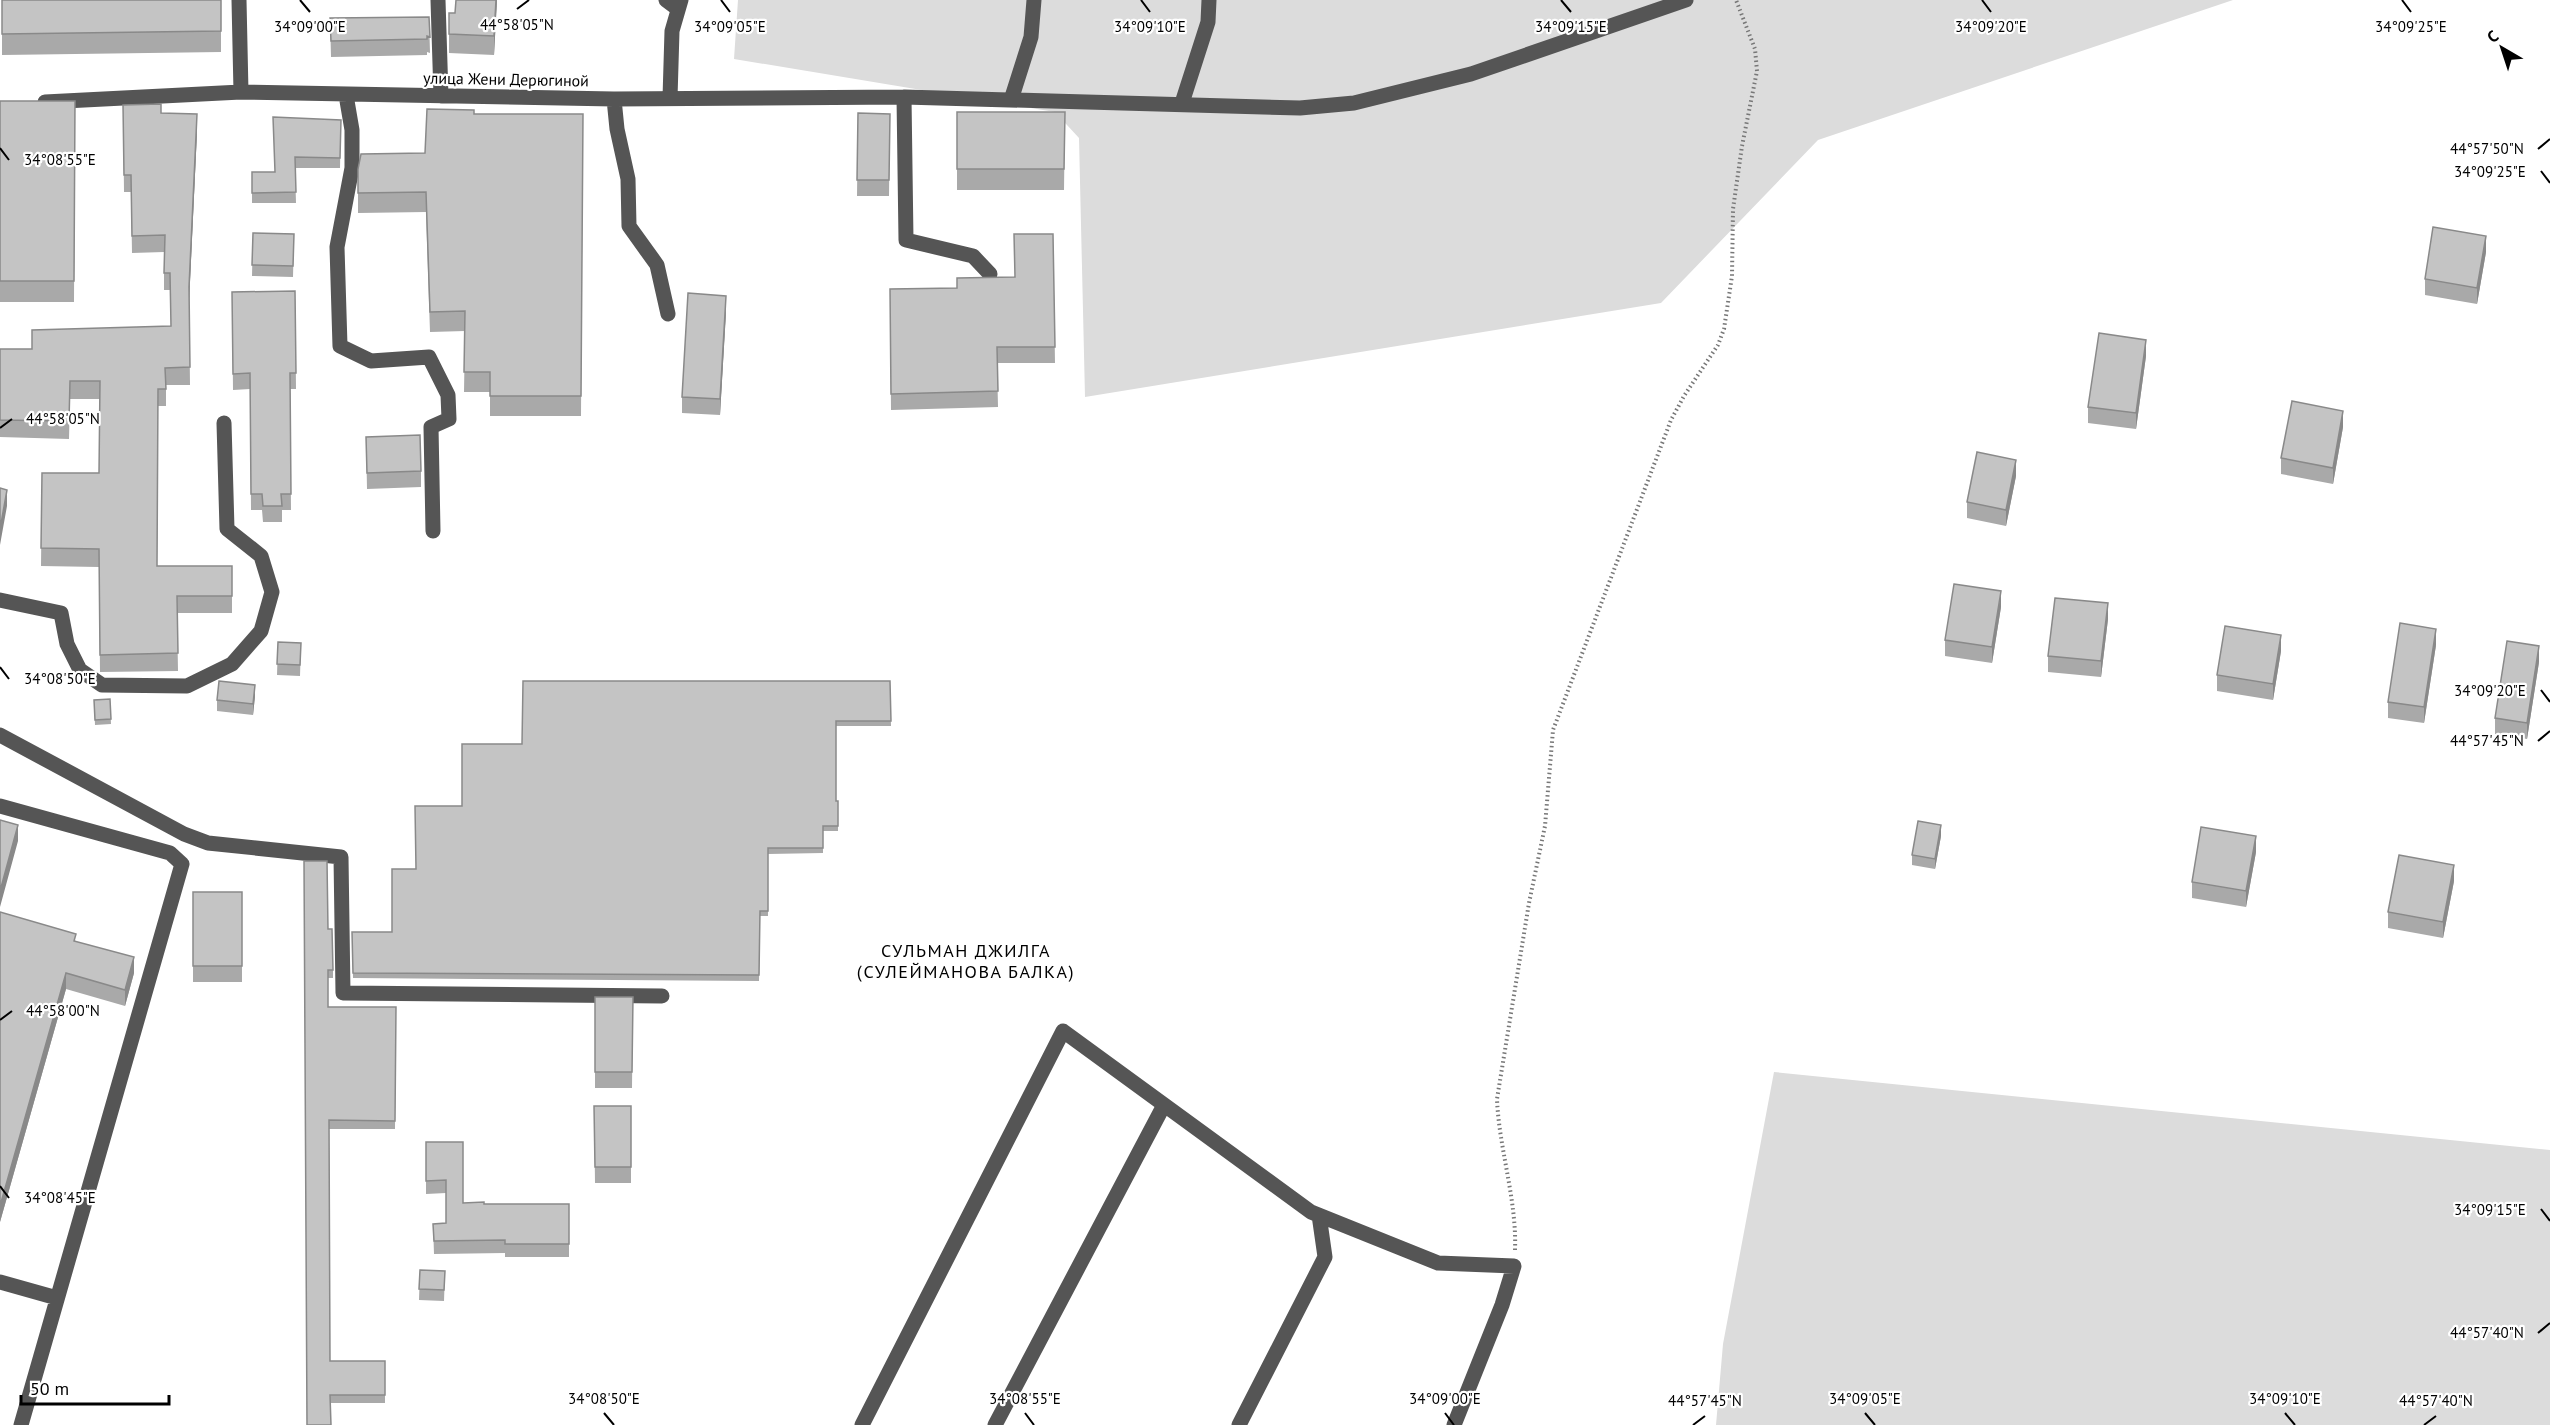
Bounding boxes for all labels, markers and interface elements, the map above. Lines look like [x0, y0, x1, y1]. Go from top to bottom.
text: 44°58'05"N [480, 15, 554, 34]
text: 34°09'00"E [274, 17, 346, 36]
text: 34°09'05"E [694, 17, 766, 36]
text: 34°09'10"E [1114, 17, 1186, 36]
text: 34°09'15"E [1535, 17, 1607, 36]
text: 34°09'20"E [1955, 17, 2027, 36]
text: 34°09'25"E [2375, 17, 2447, 36]
north arrow [2472, 18, 2532, 78]
text: С [2483, 26, 2502, 47]
street label: улица Жени Дерюгиной [423, 68, 589, 90]
text: 44°57'50"N [2450, 139, 2524, 158]
text: 34°08'55"E [24, 150, 96, 169]
text: 34°09'25"E [2454, 162, 2526, 181]
text: 44°58'05"N [26, 409, 100, 428]
text: 34°08'50"E [24, 669, 96, 688]
text: 34°09'20"E [2454, 681, 2526, 700]
text: 44°57'45"N [2450, 731, 2524, 750]
district label: СУЛЬМАН ДЖИЛГА (СУЛЕЙМАНОВА БАЛКА) [857, 939, 1075, 983]
text: 44°58'00"N [26, 1001, 100, 1020]
text: 34°08'45"E [24, 1188, 96, 1207]
text: 34°09'15"E [2454, 1200, 2526, 1219]
text: 44°57'40"N [2450, 1323, 2524, 1342]
scale bar [21, 1368, 170, 1406]
text: 50 m [30, 1377, 69, 1400]
text: 34°08'50"E [568, 1389, 640, 1408]
text: 34°08'55"E [989, 1389, 1061, 1408]
text: 34°09'00"E [1409, 1389, 1481, 1408]
text: 34°09'05"E [1829, 1389, 1901, 1408]
text: 34°09'10"E [2249, 1389, 2321, 1408]
text: 44°57'45"N [1668, 1391, 1742, 1410]
text: 44°57'40"N [2399, 1391, 2473, 1410]

